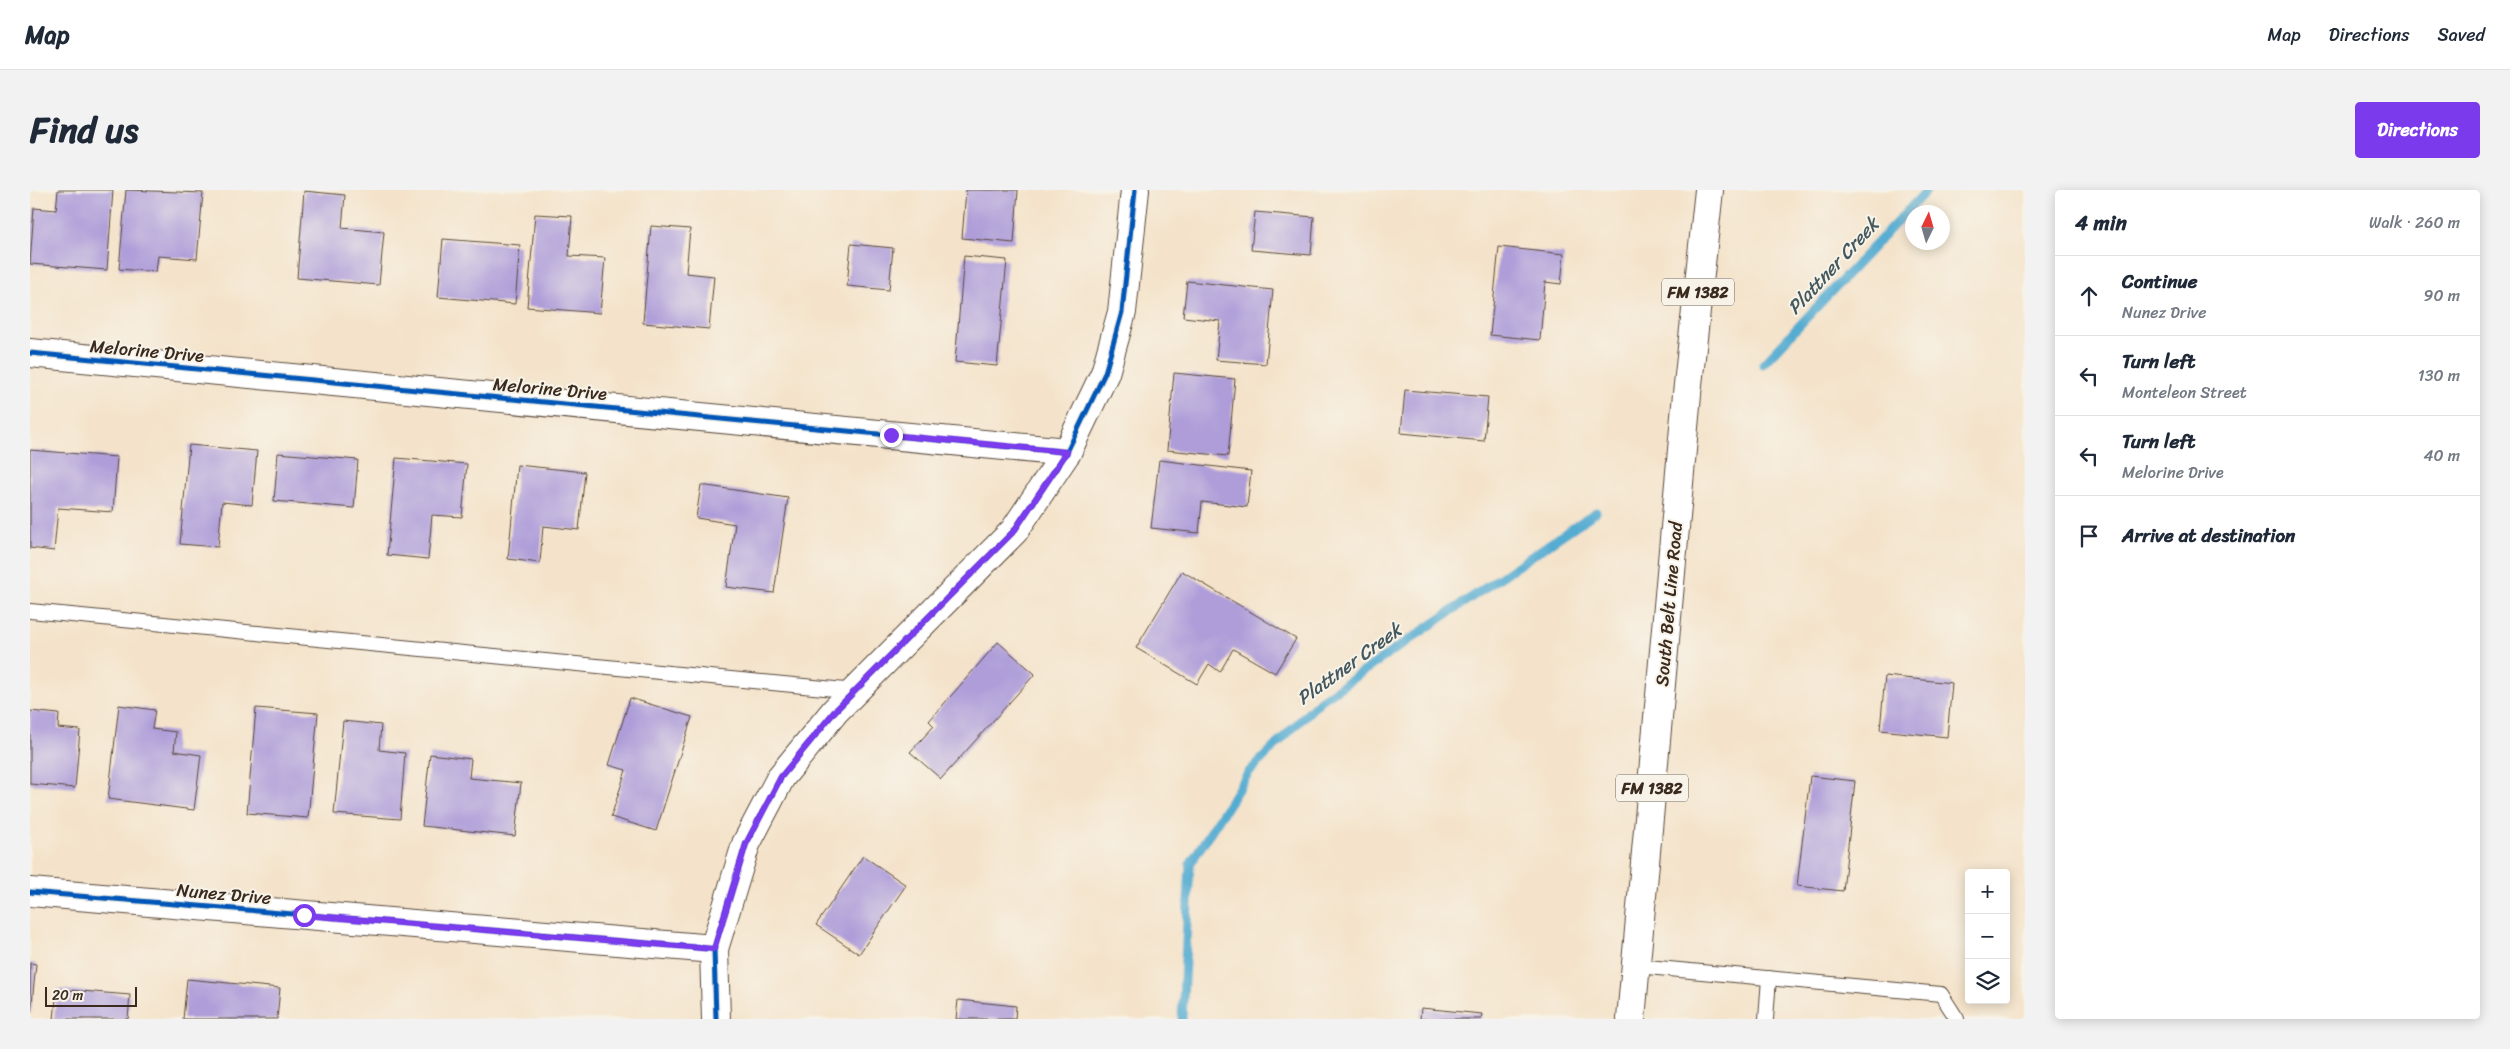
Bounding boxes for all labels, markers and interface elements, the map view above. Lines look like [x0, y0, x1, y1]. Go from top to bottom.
text: Map [25, 14, 69, 56]
text: Map [2268, 19, 2301, 51]
text: Directions [2329, 19, 2410, 51]
text: Saved [2438, 19, 2485, 51]
text: Find us [30, 99, 138, 161]
button: Directions [2355, 102, 2480, 158]
text: 4 min [2075, 204, 2127, 242]
north arrow [1905, 205, 1950, 250]
water label: Plattner Creek [1779, 207, 1889, 322]
text: Walk · 260 m [2369, 208, 2460, 237]
text: Continue [2122, 265, 2198, 298]
road number: FM 1382 [1662, 278, 1734, 305]
text: 90 m [2424, 281, 2460, 310]
icon: ahead [2075, 282, 2103, 310]
text: Nunez Drive [2122, 298, 2206, 327]
street label: Melorine Drive [89, 330, 206, 372]
text: Turn left [2122, 345, 2195, 378]
text: 130 m [2418, 361, 2460, 390]
icon: left [2075, 362, 2103, 390]
street label: Melorine Drive [492, 368, 609, 410]
text: Monteleon Street [2122, 378, 2247, 407]
route end [880, 424, 903, 447]
text: Turn left [2122, 425, 2195, 458]
text: 40 m [2423, 441, 2460, 470]
icon: left [2075, 442, 2103, 470]
text: Melorine Drive [2122, 458, 2224, 487]
street label: South Belt Line Road [1646, 519, 1692, 688]
text: Arrive at destination [2122, 519, 2295, 552]
icon: arrive [2075, 522, 2103, 550]
water label: Plattner Creek [1289, 613, 1411, 714]
road number: FM 1382 [1616, 774, 1688, 802]
map controls [1965, 869, 2010, 1004]
button: + [1965, 869, 2010, 914]
street label: Nunez Drive [175, 874, 273, 914]
route start [293, 904, 316, 927]
button: − [1965, 914, 2010, 959]
button: layers [1965, 959, 2010, 1004]
text: 20 m [52, 983, 83, 1008]
scale bar [45, 984, 138, 1007]

